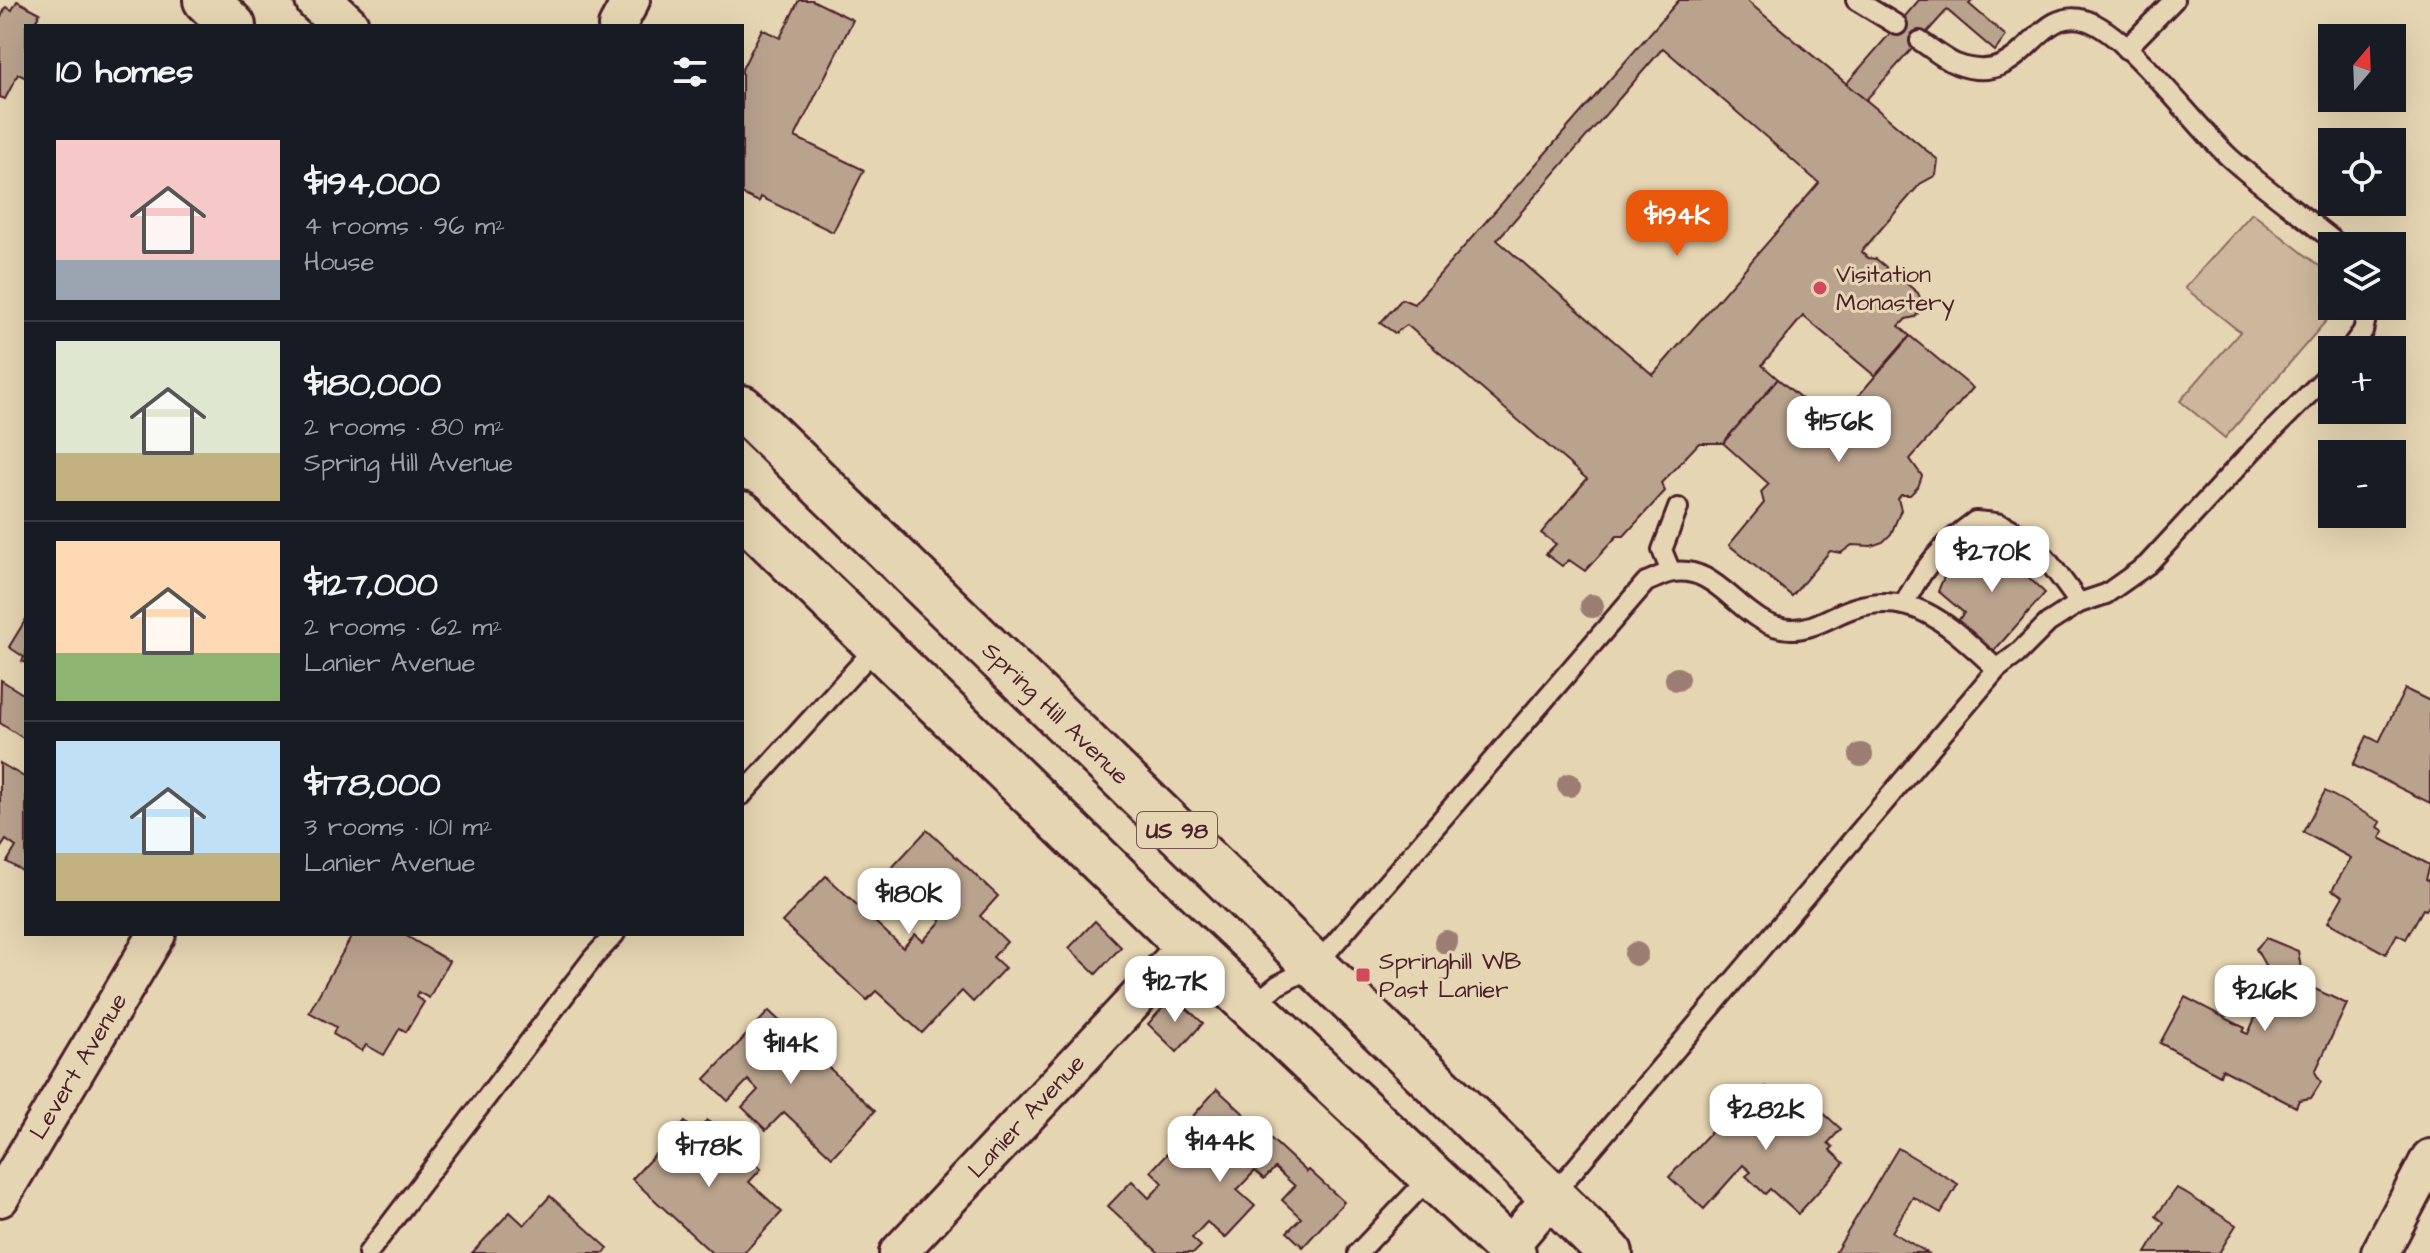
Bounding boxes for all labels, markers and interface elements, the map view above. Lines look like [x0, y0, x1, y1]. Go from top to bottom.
north arrow [2318, 24, 2406, 112]
map controls [2318, 24, 2406, 528]
text: 10 homes [56, 48, 193, 96]
icon: filters [668, 50, 712, 94]
button: locate [2318, 128, 2406, 216]
text: $194,000 [304, 160, 440, 208]
icon: home [120, 172, 216, 268]
pin: $194K [1621, 190, 1733, 258]
text: $194K [1644, 198, 1710, 234]
text: 4 rooms · 96 m² [304, 208, 505, 244]
button: layers [2318, 232, 2406, 320]
text: House [304, 244, 375, 280]
place label: Visitation Monastery [1836, 258, 1955, 321]
marker: Visitation Monastery [1811, 279, 1829, 297]
button: + [2318, 336, 2406, 424]
text: $180,000 [304, 361, 441, 409]
icon: home [120, 373, 216, 469]
pin: $156K [1783, 396, 1895, 464]
text: $156K [1805, 404, 1873, 440]
text: 2 rooms · 80 m² [304, 409, 504, 445]
button: − [2318, 440, 2406, 528]
text: Spring Hill Avenue [304, 445, 513, 481]
pin: $270K [1936, 526, 2048, 594]
text: $270K [1953, 534, 2031, 570]
text: $127,000 [304, 561, 438, 609]
icon: home [120, 573, 216, 669]
text: 2 rooms · 62 m² [304, 609, 502, 645]
street label: Spring Hill Avenue [973, 634, 1137, 794]
text: Lanier Avenue [304, 645, 475, 681]
text: $178,000 [304, 761, 441, 809]
icon: home [120, 773, 216, 869]
text: 3 rooms · 101 m² [304, 809, 492, 845]
road number: US 98 [1137, 812, 1217, 848]
text: Lanier Avenue [304, 845, 475, 881]
pin: $180K [853, 868, 965, 936]
text: $180K [876, 876, 942, 912]
place label: Springhill WB Past Lanier [1379, 945, 1521, 1007]
pin: $127K [1119, 956, 1231, 1024]
text: $127K [1143, 964, 1207, 1000]
pin: $216K [2209, 965, 2321, 1033]
marker: Springhill WB Past Lanier [1354, 966, 1372, 984]
text: $216K [2233, 973, 2297, 1009]
street label: Levert Avenue [22, 987, 136, 1146]
pin: $114K [735, 1018, 847, 1086]
text: $114K [764, 1026, 818, 1062]
street label: Lanier Avenue [960, 1047, 1093, 1186]
pin: $282K [1710, 1084, 1822, 1152]
text: $282K [1728, 1092, 1804, 1128]
pin: $144K [1164, 1116, 1276, 1184]
pin: $178K [653, 1121, 765, 1189]
text: $144K [1186, 1124, 1254, 1160]
text: $178K [676, 1129, 742, 1165]

